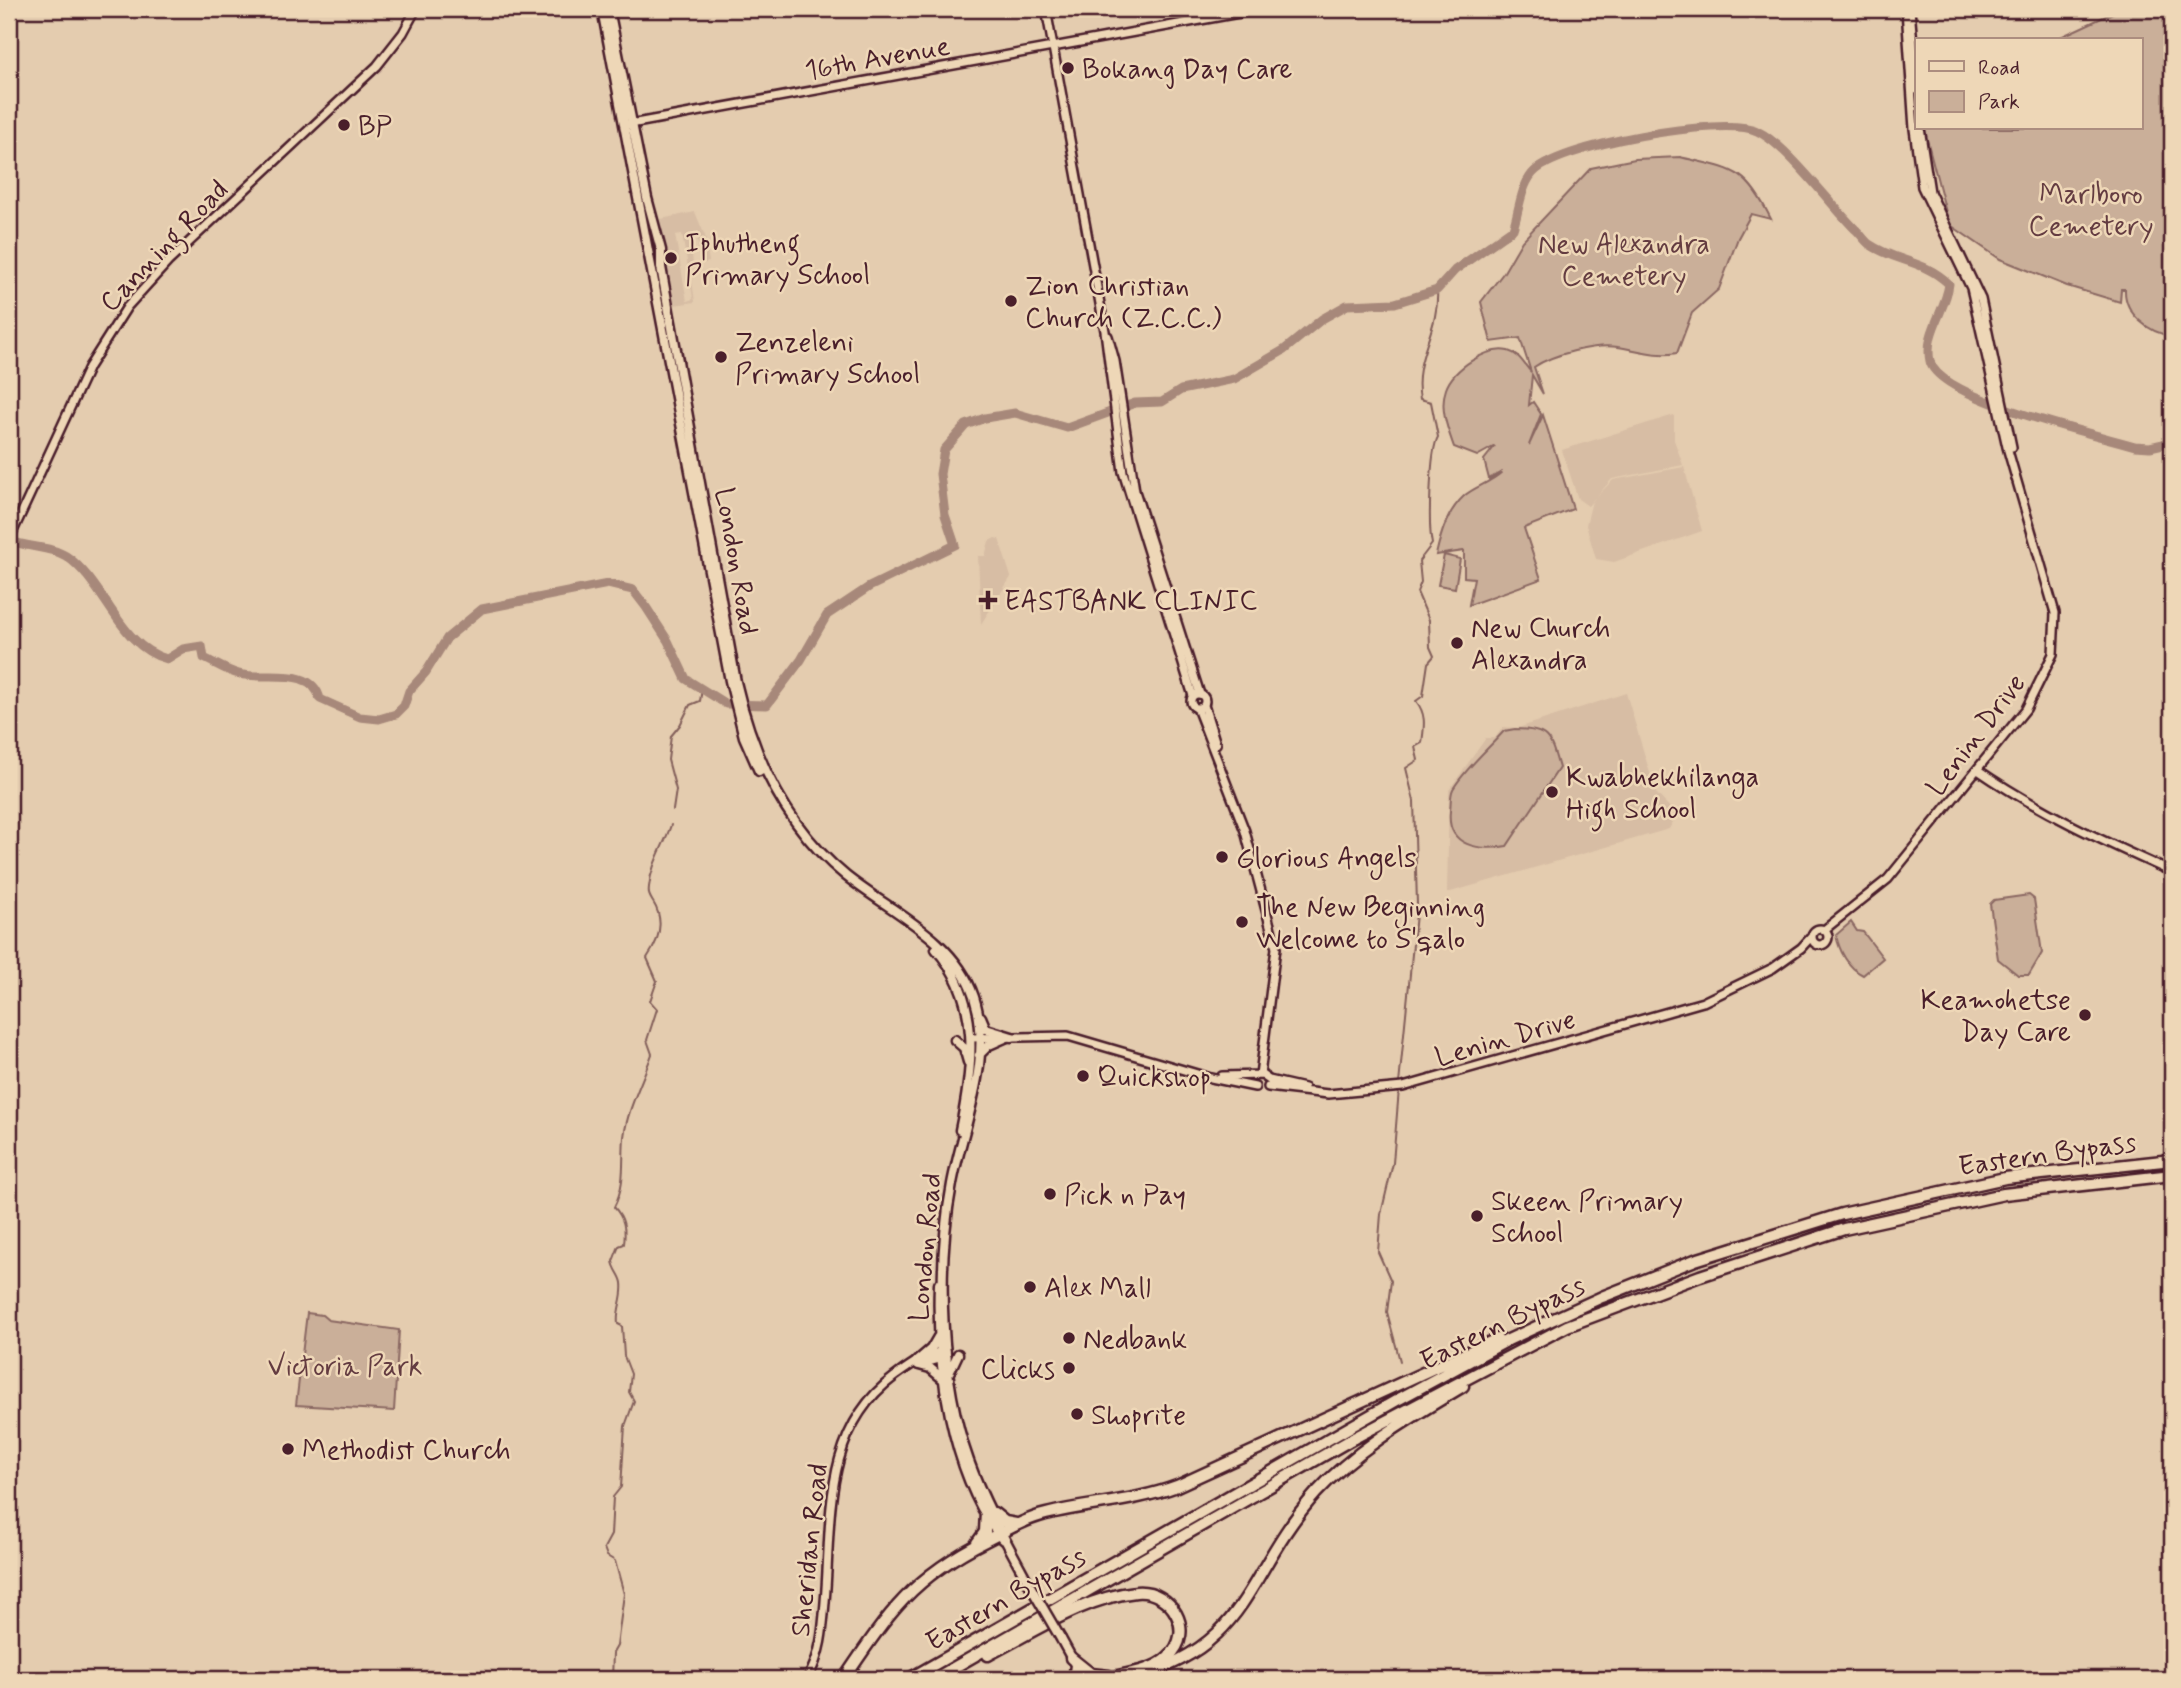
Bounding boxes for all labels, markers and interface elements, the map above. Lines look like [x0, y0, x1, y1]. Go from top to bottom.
street label: 16th Avenue [802, 28, 953, 90]
legend [1915, 38, 2142, 130]
place label: Bokang Day Care [1082, 52, 1292, 89]
text: Road [1978, 54, 2020, 82]
marker: Bokang Day Care [1060, 60, 1076, 76]
text: Park [1978, 88, 2020, 116]
place label: BP [358, 109, 392, 146]
marker: BP [336, 117, 352, 133]
street label: Canning Road [92, 173, 239, 323]
park label: Marlboro Cemetery [2029, 177, 2153, 246]
place label: Iphutheng Primary School [685, 226, 870, 295]
park label: New Alexandra Cemetery [1538, 227, 1710, 296]
marker: Iphutheng Primary School [663, 250, 679, 266]
place label: Zion Christian Church (Z.C.C.) [1025, 269, 1222, 338]
marker: Zion Christian Church (Z.C.C.) [1003, 293, 1019, 309]
place label: Zenzeleni Primary School [735, 325, 920, 394]
marker: Zenzeleni Primary School [713, 349, 729, 365]
street label: London Road [704, 485, 767, 638]
place label: EASTBANK CLINIC [1004, 584, 1257, 621]
marker: EASTBANK CLINIC [978, 590, 998, 610]
place label: New Church Alexandra [1471, 611, 1611, 680]
marker: New Church Alexandra [1449, 635, 1465, 651]
street label: Lenin Drive [1919, 667, 2035, 804]
place label: Kwabhekhilanga High School [1566, 760, 1759, 832]
marker: Kwabhekhilanga High School [1544, 784, 1560, 800]
place label: Glorious Angels [1236, 841, 1416, 880]
marker: Glorious Angels [1214, 849, 1230, 865]
place label: The New Beginning Welcome to S'qalo [1256, 890, 1485, 959]
marker: The New Beginning Welcome to S'qalo [1234, 914, 1250, 930]
place label: Keamohetse Day Care [1921, 983, 2071, 1052]
street label: Lenin Drive [1431, 1002, 1580, 1077]
marker: Keamohetse Day Care [2077, 1007, 2093, 1023]
place label: Quickshop [1097, 1060, 1211, 1097]
marker: Quickshop [1075, 1068, 1091, 1084]
street label: Eastern Bypass [1956, 1125, 2139, 1186]
street label: London Road [902, 1172, 951, 1323]
place label: Pick n Pay [1064, 1178, 1186, 1215]
place label: Skeen Primary School [1491, 1184, 1683, 1253]
marker: Pick n Pay [1042, 1186, 1058, 1202]
marker: Skeen Primary School [1469, 1208, 1485, 1224]
street label: Eastern Bypass [1414, 1268, 1592, 1380]
place label: Alex Mall [1044, 1271, 1151, 1308]
marker: Alex Mall [1022, 1279, 1038, 1295]
place label: Nedbank [1083, 1322, 1187, 1359]
marker: Nedbank [1061, 1330, 1077, 1346]
park label: Victoria Park [268, 1349, 423, 1386]
place label: Clicks [981, 1352, 1055, 1389]
marker: Clicks [1061, 1360, 1077, 1376]
place label: Shoprite [1091, 1398, 1186, 1435]
marker: Shoprite [1069, 1406, 1085, 1422]
place label: Methodist Church [302, 1433, 511, 1470]
marker: Methodist Church [280, 1441, 296, 1457]
street label: Sheridan Road [783, 1462, 838, 1639]
street label: Eastern Bypass [919, 1539, 1093, 1661]

